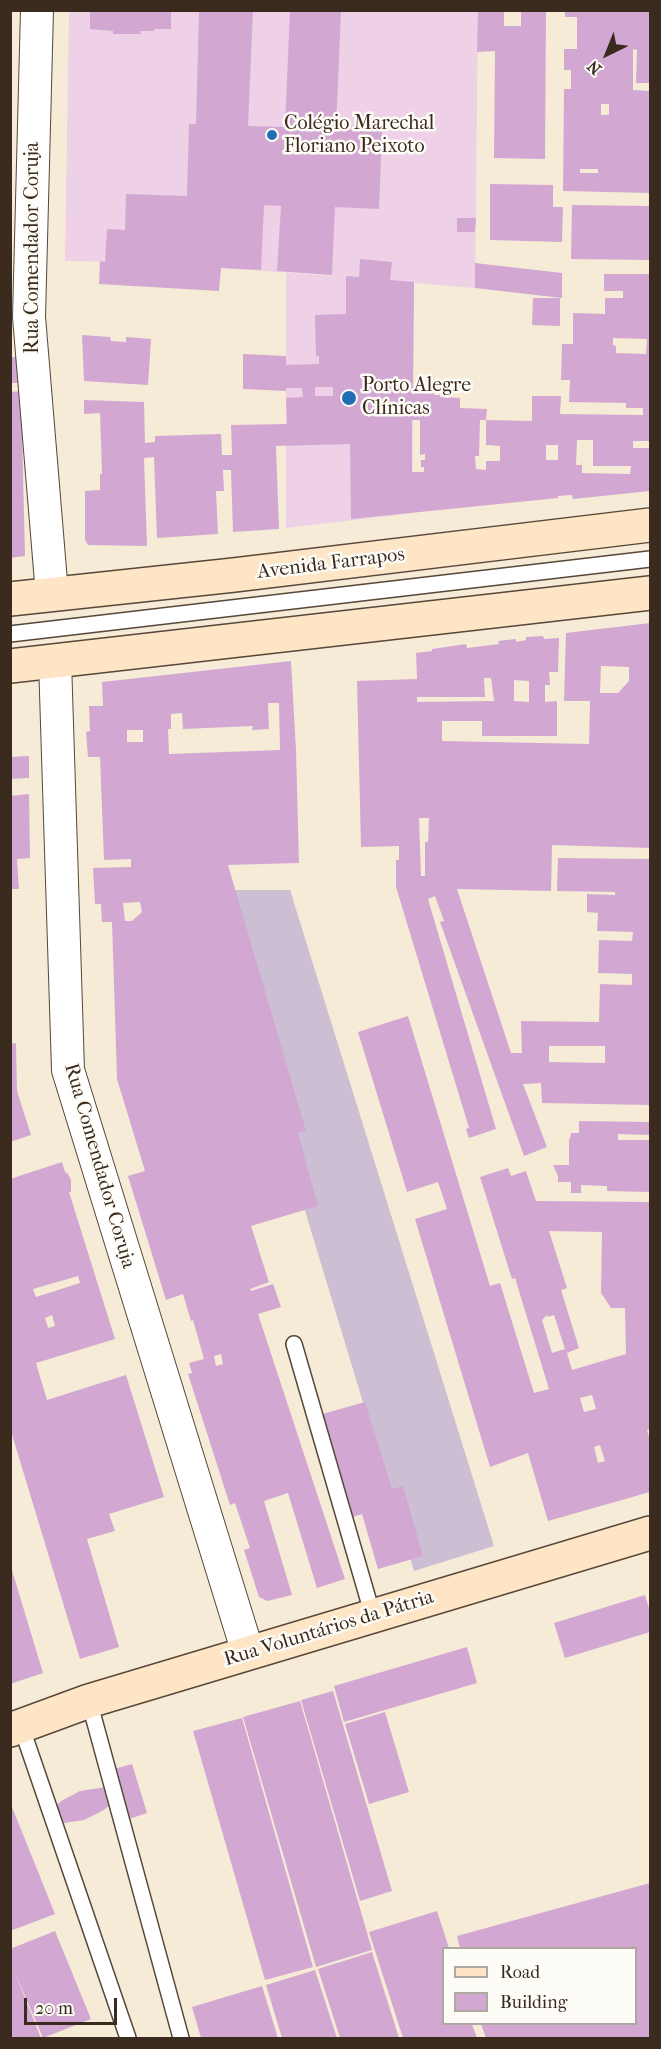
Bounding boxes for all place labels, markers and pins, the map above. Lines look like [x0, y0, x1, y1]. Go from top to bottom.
place label: Colégio Marechal Floriano Peixoto [284, 112, 434, 159]
marker: Colégio Marechal Floriano Peixoto [265, 128, 279, 142]
place label: Porto Alegre Clínicas [362, 374, 471, 421]
marker: Porto Alegre Clínicas [340, 389, 358, 407]

